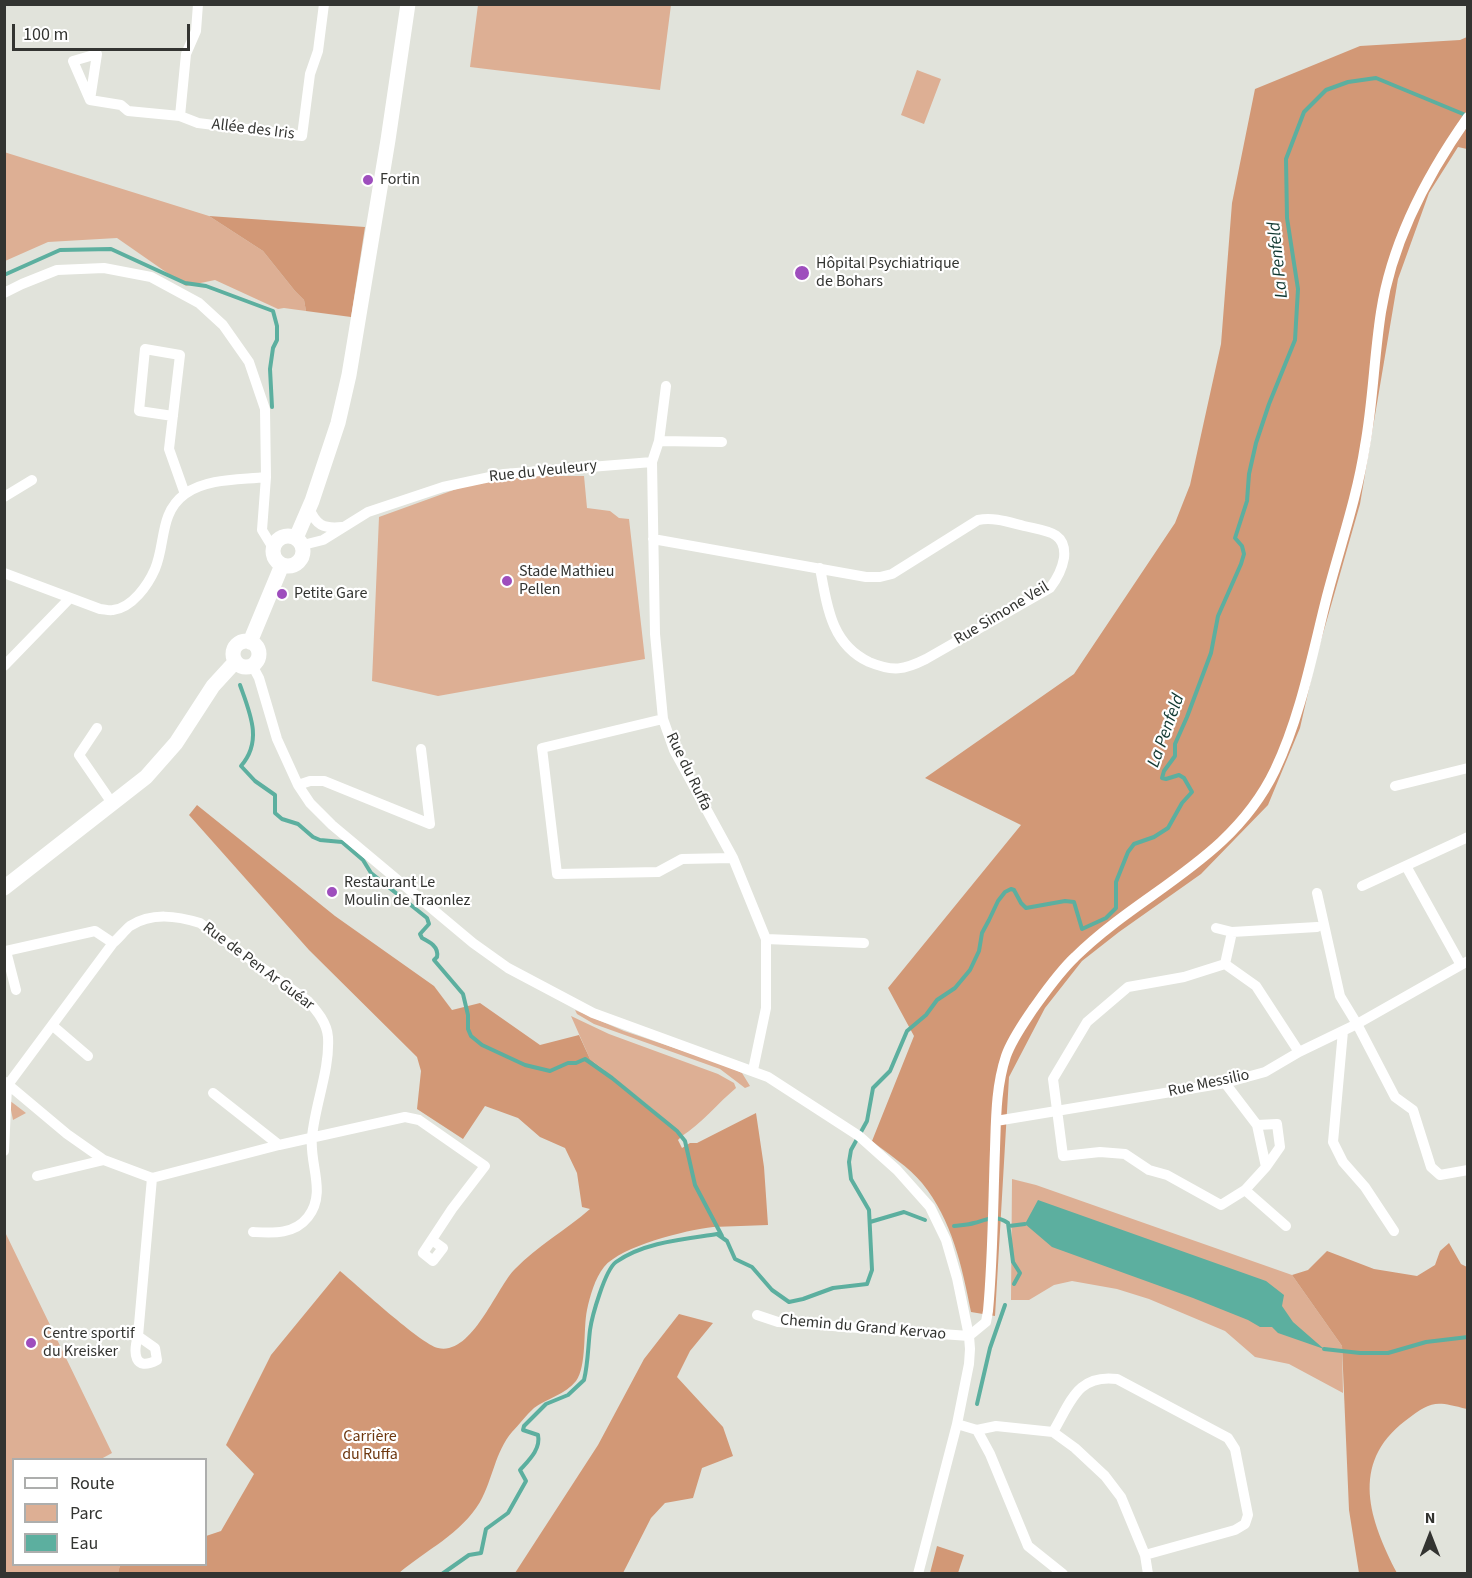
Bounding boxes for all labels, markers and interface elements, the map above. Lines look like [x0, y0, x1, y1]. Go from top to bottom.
scale bar [15, 12, 194, 50]
text: 100 m [23, 22, 68, 47]
street label: Allée des Iris [211, 115, 295, 145]
place label: Fortin [380, 170, 420, 190]
marker: Fortin [361, 173, 375, 187]
water label: La Penfeld [1264, 221, 1294, 299]
place label: Hôpital Psychiatrique de Bohars [816, 254, 960, 292]
marker: Hôpital Psychiatrique de Bohars [793, 264, 811, 282]
street label: Rue du Veuleury [488, 457, 598, 487]
place label: Stade Mathieu Pellen [519, 562, 614, 600]
marker: Stade Mathieu Pellen [500, 574, 514, 588]
street label: Rue Simone Veil [951, 578, 1053, 650]
place label: Petite Gare [294, 584, 367, 604]
marker: Petite Gare [275, 587, 289, 601]
water label: La Penfeld [1144, 691, 1190, 771]
street label: Rue du Ruffa [661, 730, 715, 814]
place label: Restaurant Le Moulin de Traonlez [344, 873, 470, 911]
marker: Restaurant Le Moulin de Traonlez [325, 885, 339, 899]
street label: Rue de Pen Ar Guéar [198, 919, 318, 1015]
street label: Rue Messilio [1167, 1066, 1251, 1102]
street label: Chemin du Grand Kervao [779, 1311, 947, 1345]
place label: Centre sportif du Kreisker [43, 1324, 135, 1362]
marker: Centre sportif du Kreisker [24, 1336, 38, 1350]
park label: Carrière du Ruffa [342, 1427, 398, 1465]
legend [12, 1458, 207, 1566]
text: Route [70, 1471, 114, 1496]
text: Parc [70, 1501, 103, 1526]
north arrow [1400, 1506, 1460, 1566]
text: N [1425, 1507, 1435, 1529]
text: Eau [70, 1531, 98, 1556]

